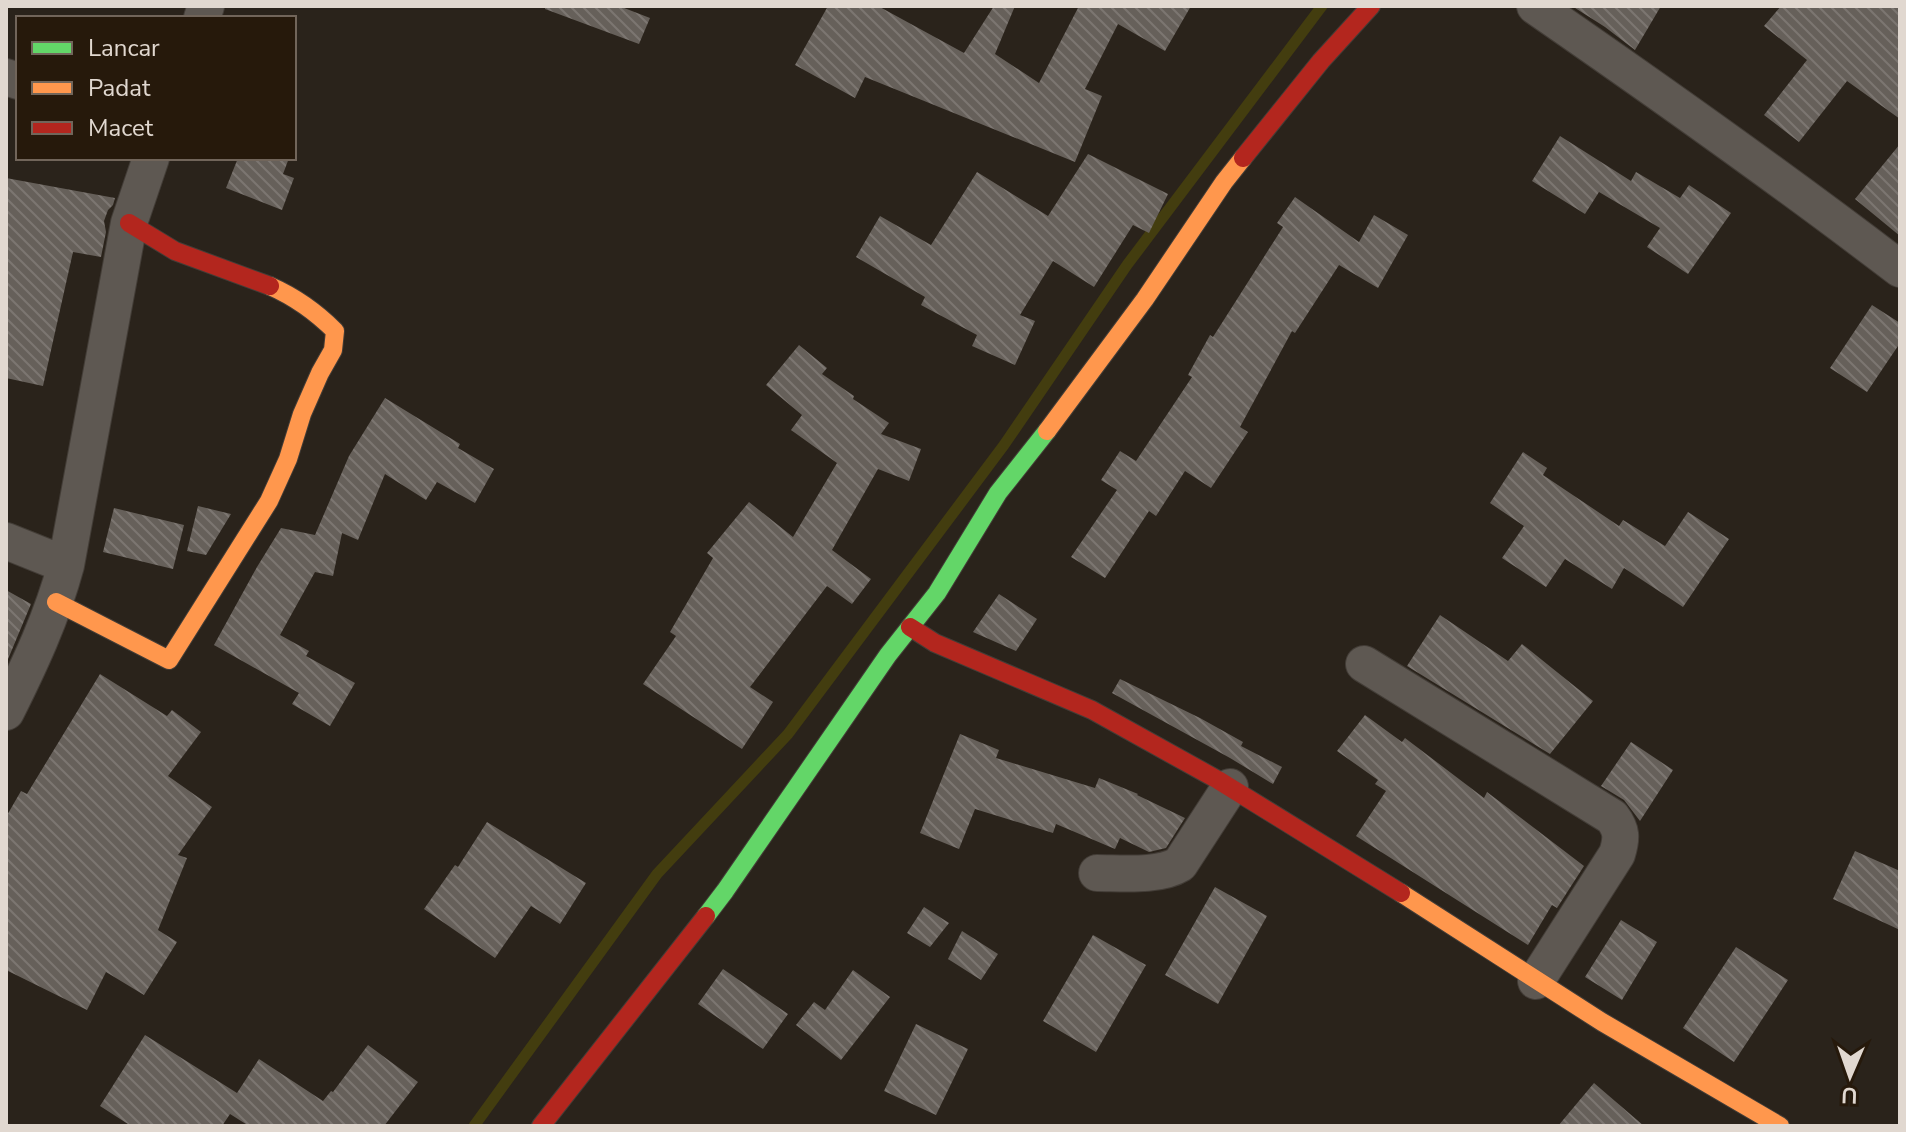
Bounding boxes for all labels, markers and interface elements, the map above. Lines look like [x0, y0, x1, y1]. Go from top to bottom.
legend [16, 16, 296, 160]
text: Lancar [88, 32, 160, 64]
text: Padat [88, 72, 151, 104]
text: Macet [88, 112, 154, 144]
north arrow [1810, 1036, 1890, 1116]
text: U [1841, 1080, 1858, 1110]

